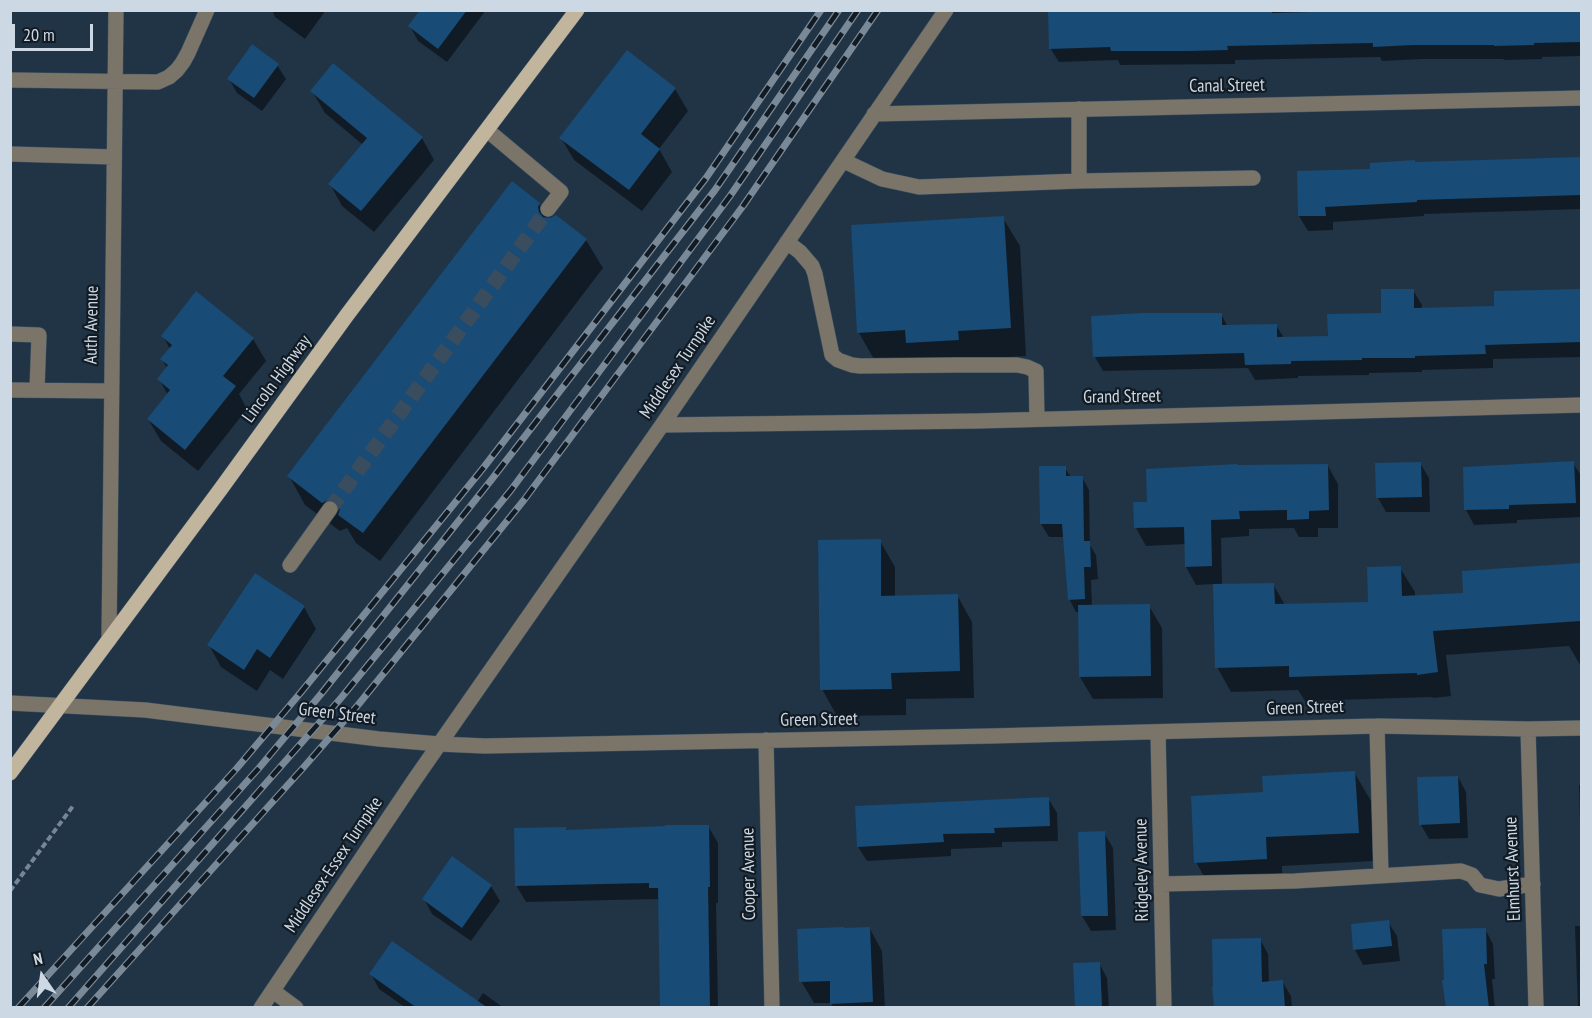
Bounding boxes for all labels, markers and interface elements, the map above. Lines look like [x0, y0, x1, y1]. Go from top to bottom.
scale bar [15, 12, 96, 50]
text: 20 m [23, 23, 55, 46]
street label: Canal Street [1189, 75, 1265, 97]
street label: Auth Avenue [81, 286, 103, 364]
street label: Middlesex Turnpike [635, 311, 721, 423]
street label: Lincoln Highway [238, 331, 316, 427]
street label: Grand Street [1083, 386, 1161, 408]
street label: Green Street [1266, 696, 1344, 720]
street label: Green Street [297, 699, 377, 729]
street label: Green Street [780, 709, 858, 731]
street label: Middlesex-Essex Turnpike [281, 793, 387, 937]
street label: Elmhurst Avenue [1500, 816, 1526, 922]
street label: Ridgeley Avenue [1130, 818, 1154, 922]
street label: Cooper Avenue [737, 827, 761, 921]
north arrow [12, 946, 72, 1006]
text: N [31, 948, 44, 969]

